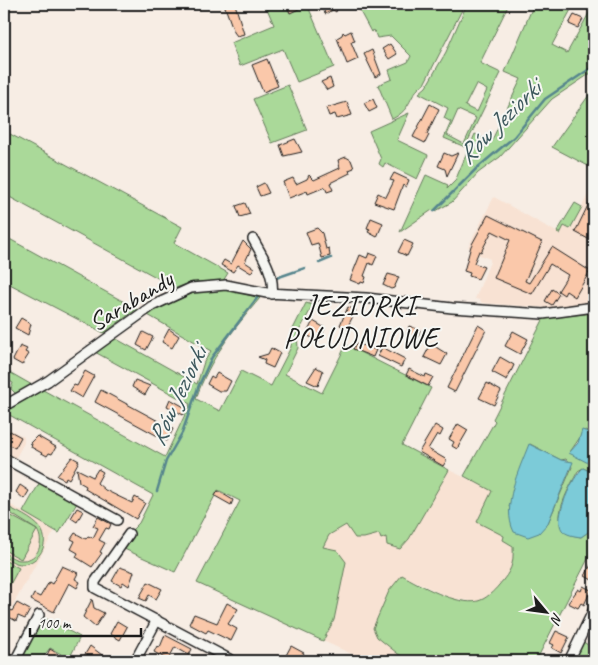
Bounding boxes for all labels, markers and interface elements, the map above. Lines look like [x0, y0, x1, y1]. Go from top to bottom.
water label: Rów Jeziorki [450, 69, 552, 171]
street label: Sarabandy [83, 263, 180, 339]
district label: JEZIORKI POŁUDNIOWE [283, 288, 441, 355]
water label: Rów Jeziorki [140, 336, 217, 451]
north arrow [520, 588, 570, 638]
scale bar [30, 605, 141, 637]
text: N [546, 610, 566, 628]
text: 100 m [38, 614, 72, 633]

